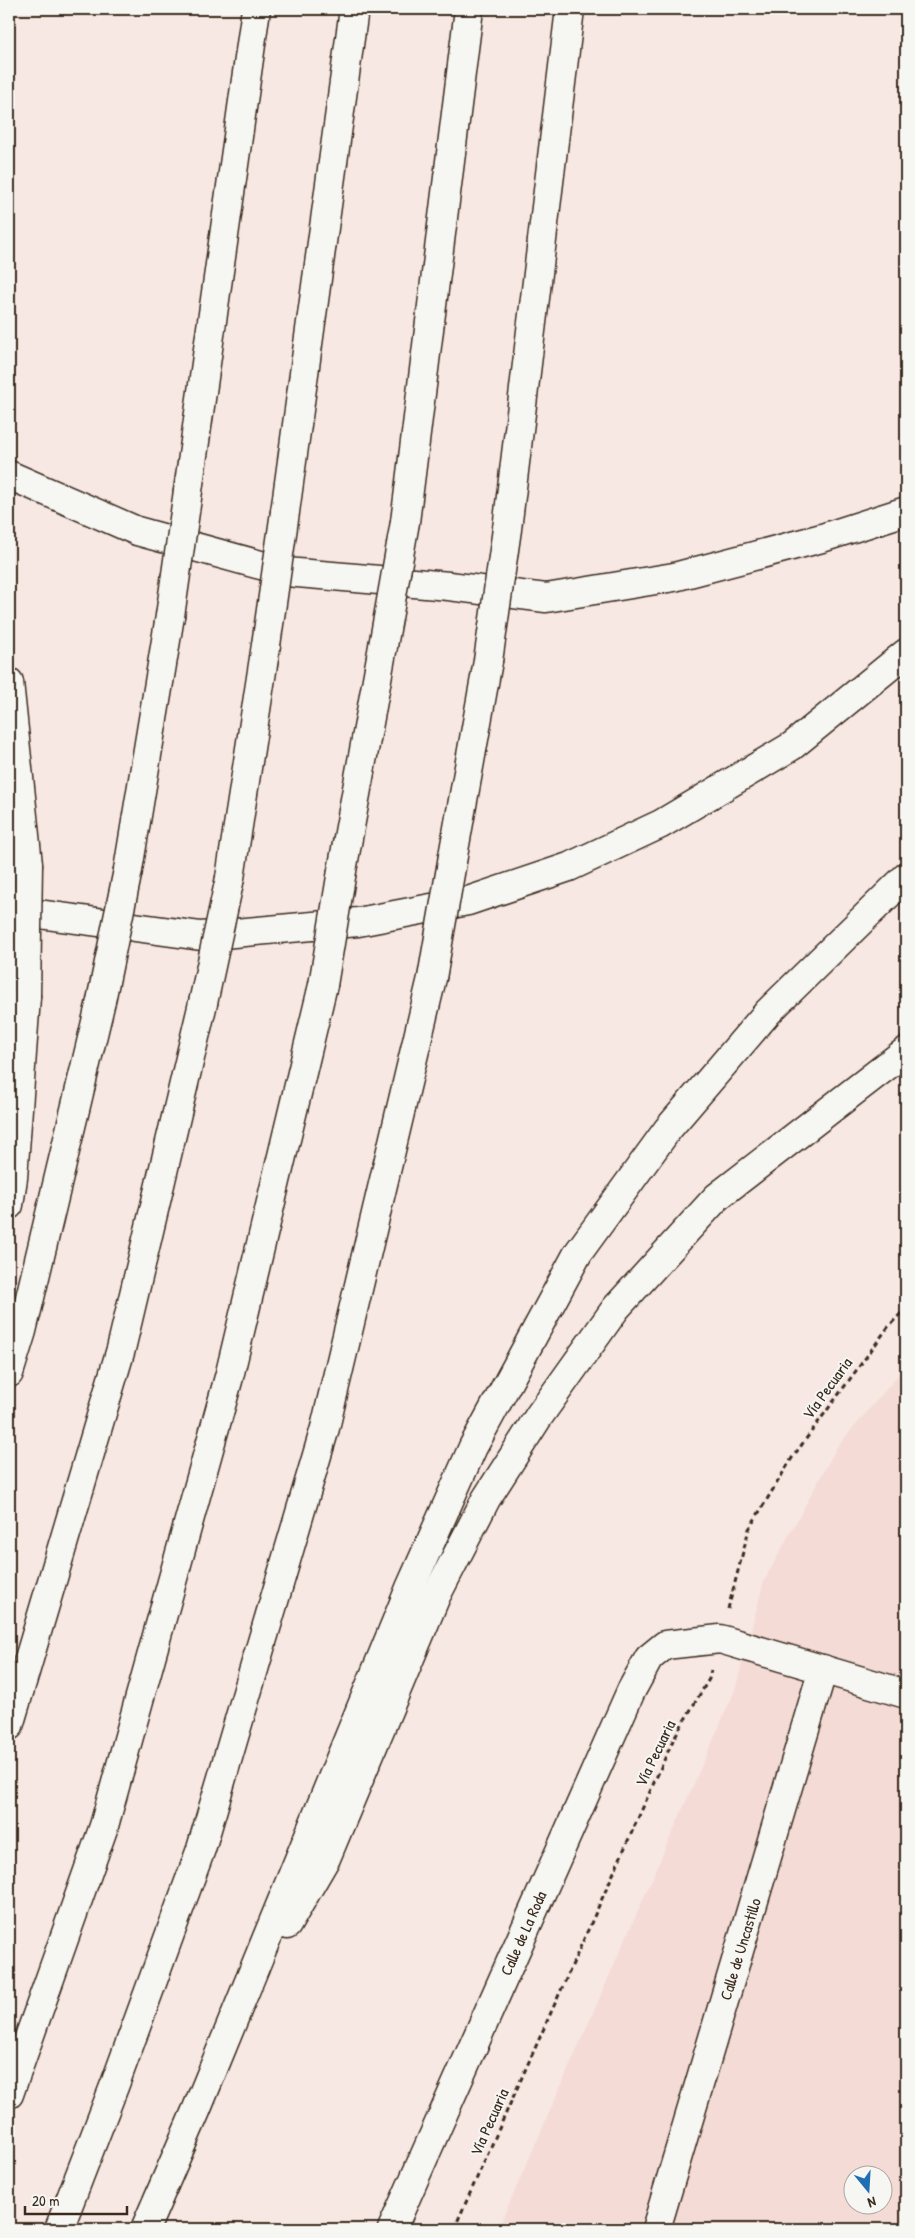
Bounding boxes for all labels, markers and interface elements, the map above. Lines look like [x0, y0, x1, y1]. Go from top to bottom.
street label: Vía Pecuaria [797, 1353, 857, 1423]
street label: Vía Pecuaria [629, 1716, 681, 1790]
street label: Calle de La Roda [495, 1887, 551, 1979]
street label: Calle de Uncastillo [714, 1895, 766, 2003]
street label: Vía Pecuaria [464, 2085, 514, 2159]
north arrow [842, 2166, 892, 2216]
scale bar [25, 2183, 128, 2215]
text: 20 m [32, 2190, 59, 2211]
text: N [865, 2193, 879, 2213]

